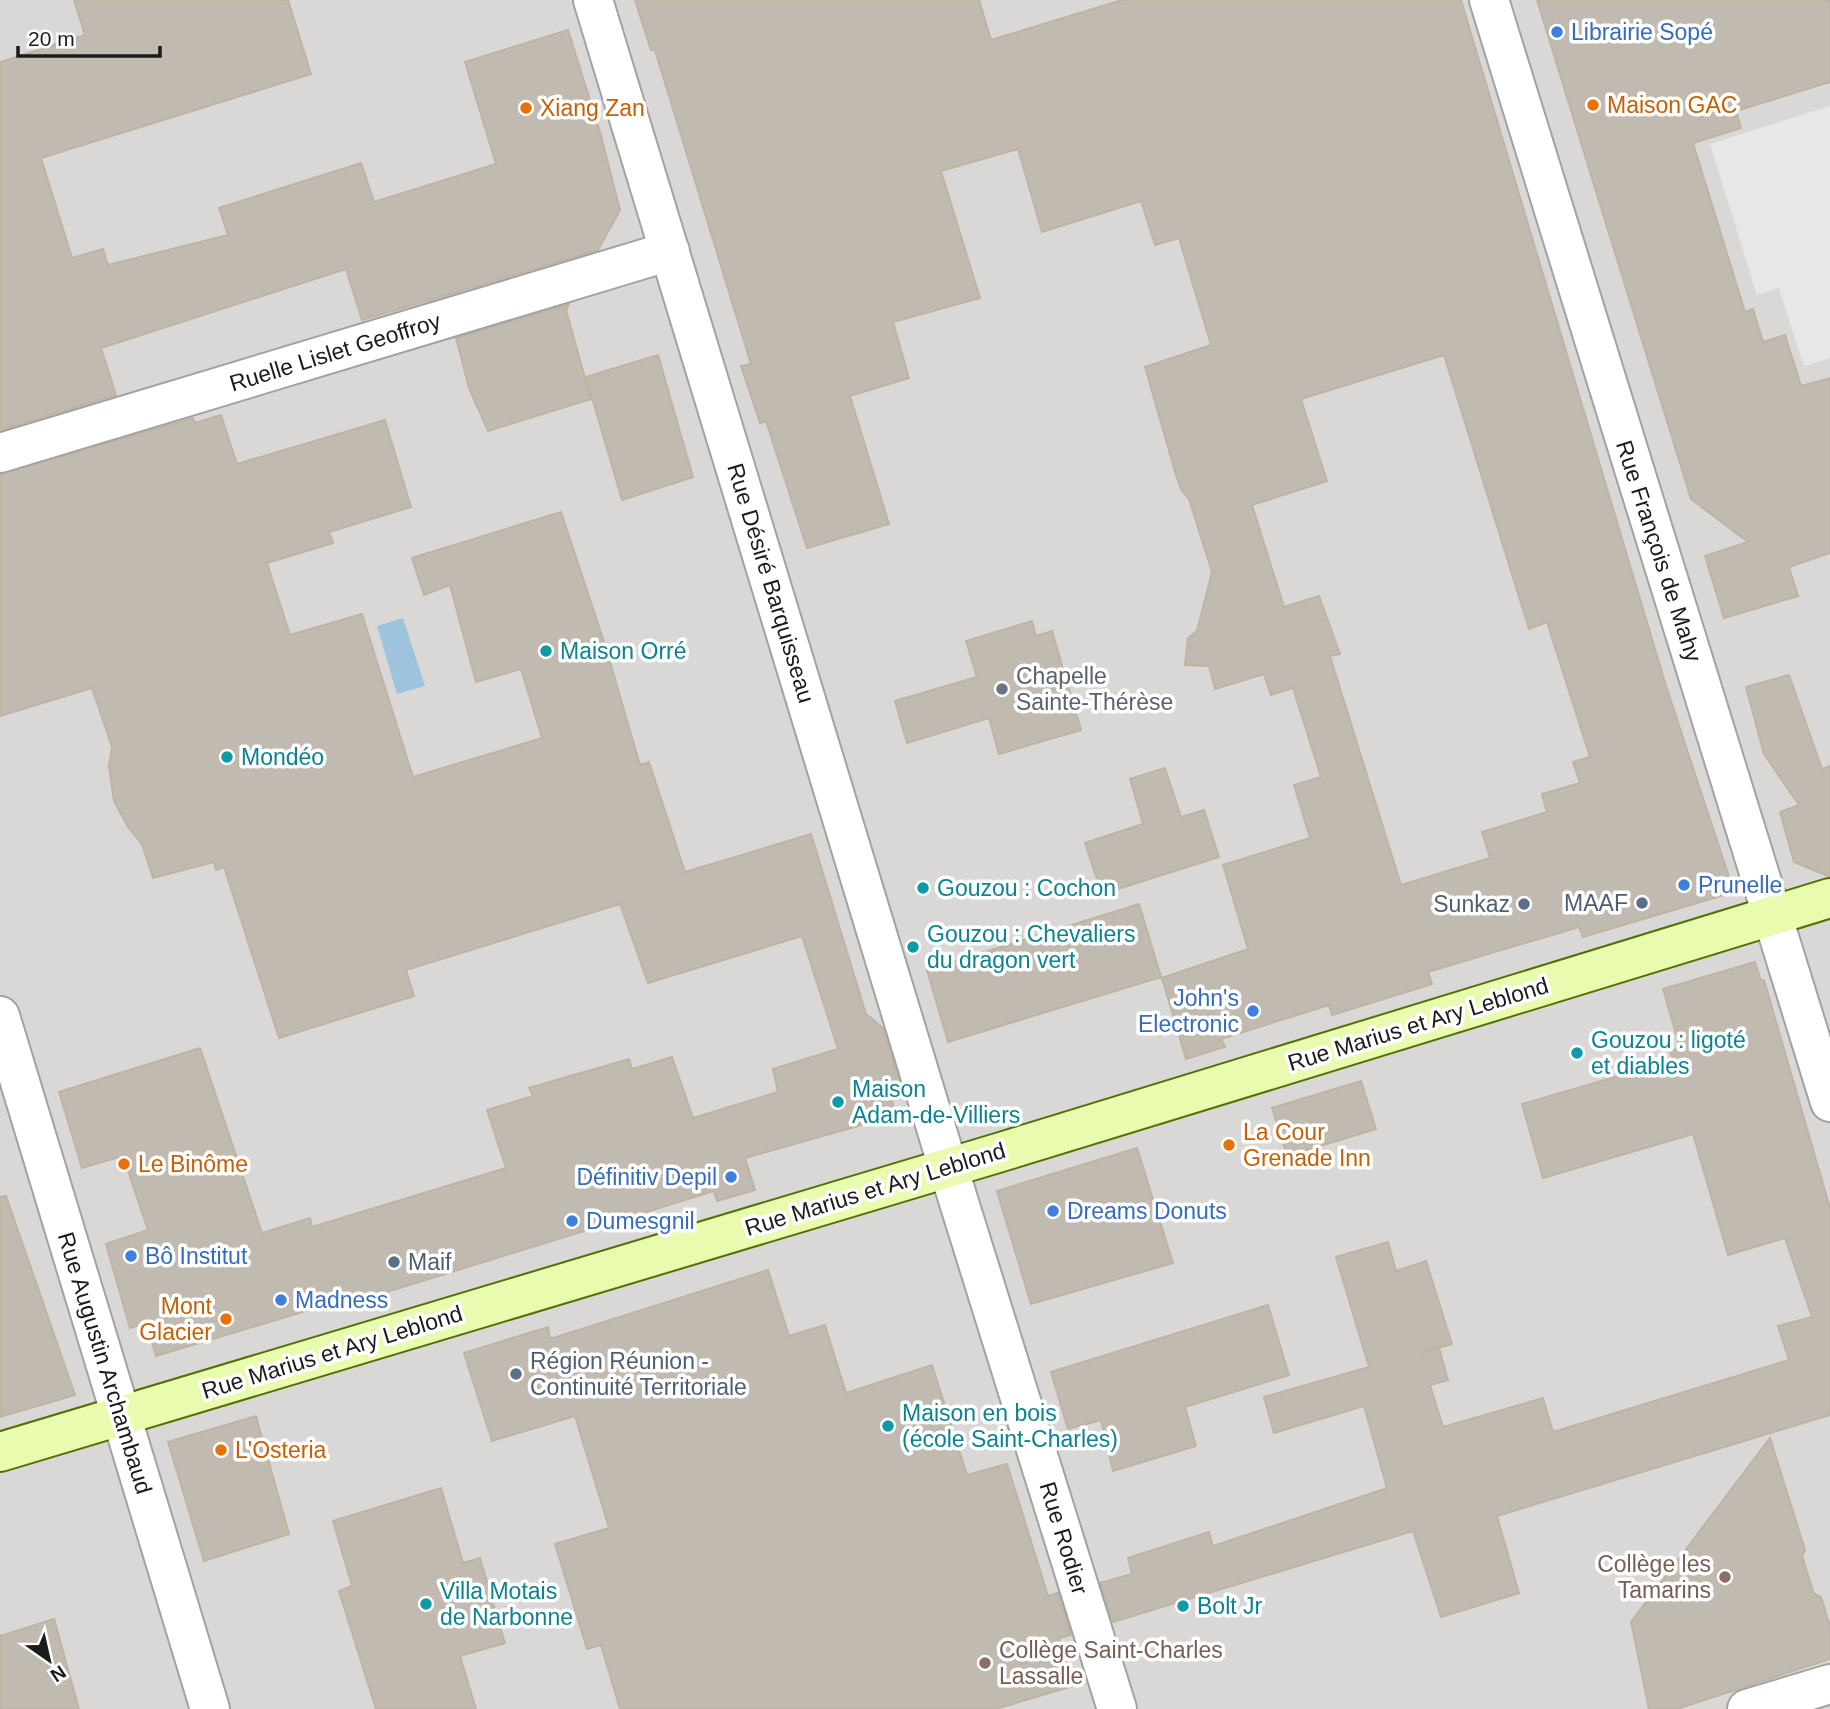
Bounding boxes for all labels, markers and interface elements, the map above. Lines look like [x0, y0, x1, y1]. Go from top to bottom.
scale bar [18, 14, 159, 58]
place label: Librairie Sopé [1571, 19, 1713, 45]
marker: Librairie Sopé [1549, 24, 1565, 40]
text: 20 m [28, 27, 75, 50]
place label: Maison GAC [1607, 92, 1737, 118]
place label: Xiang Zan [540, 95, 645, 121]
marker: Maison GAC [1585, 97, 1601, 113]
marker: Xiang Zan [518, 100, 534, 116]
street label: Ruelle Lislet Geoffroy [226, 307, 444, 397]
street label: Rue François de Mahy [1611, 437, 1707, 666]
street label: Rue Désiré Barquisseau [722, 460, 820, 706]
place label: Maison Orré [560, 638, 687, 664]
marker: Maison Orré [538, 643, 554, 659]
place label: Chapelle Sainte-Thérèse [1016, 663, 1173, 715]
marker: Chapelle Sainte-Thérèse [994, 681, 1010, 697]
place label: Mondéo [241, 744, 324, 770]
marker: Mondéo [219, 749, 235, 765]
place label: Prunelle [1698, 872, 1782, 898]
place label: Gouzou : Cochon [937, 875, 1116, 901]
marker: Prunelle [1676, 877, 1692, 893]
marker: Gouzou : Cochon [915, 880, 931, 896]
place label: MAAF [1564, 890, 1628, 916]
place label: Sunkaz [1433, 891, 1510, 917]
marker: MAAF [1634, 895, 1650, 911]
marker: Sunkaz [1516, 896, 1532, 912]
place label: Gouzou : Chevaliers du dragon vert [927, 921, 1135, 973]
marker: Gouzou : Chevaliers du dragon vert [905, 939, 921, 955]
street label: Rue Marius et Ary Leblond [1285, 972, 1551, 1076]
place label: John's Electronic [1138, 985, 1239, 1037]
marker: John's Electronic [1245, 1003, 1261, 1019]
place label: Gouzou : ligoté et diables [1591, 1027, 1746, 1079]
marker: Gouzou : ligoté et diables [1569, 1045, 1585, 1061]
place label: Maison Adam-de-Villiers [852, 1076, 1020, 1128]
marker: Maison Adam-de-Villiers [830, 1094, 846, 1110]
place label: La Cour Grenade Inn [1243, 1119, 1371, 1171]
street label: Rue Marius et Ary Leblond [742, 1137, 1008, 1241]
marker: La Cour Grenade Inn [1221, 1137, 1237, 1153]
place label: Le Binôme [138, 1151, 248, 1177]
marker: Le Binôme [116, 1156, 132, 1172]
place label: Définitiv Depil [576, 1164, 717, 1190]
marker: Définitiv Depil [723, 1169, 739, 1185]
place label: Dreams Donuts [1067, 1198, 1227, 1224]
marker: Dreams Donuts [1045, 1203, 1061, 1219]
place label: Dumesgnil [586, 1208, 695, 1234]
marker: Dumesgnil [564, 1213, 580, 1229]
street label: Rue Augustin Archambaud [53, 1229, 157, 1497]
place label: Bô Institut [145, 1243, 248, 1269]
marker: Bô Institut [123, 1248, 139, 1264]
place label: Maif [408, 1249, 452, 1275]
marker: Maif [386, 1254, 402, 1270]
place label: Madness [295, 1287, 388, 1313]
marker: Madness [273, 1292, 289, 1308]
place label: Mont Glacier [139, 1293, 213, 1345]
street label: Rue Marius et Ary Leblond [199, 1300, 465, 1404]
marker: Mont Glacier [218, 1311, 234, 1327]
place label: Région Réunion - Continuité Territoriale [530, 1348, 747, 1400]
marker: Région Réunion - Continuité Territoriale [508, 1366, 524, 1382]
place label: Maison en bois (école Saint-Charles) [902, 1400, 1118, 1452]
marker: Maison en bois (école Saint-Charles) [880, 1418, 896, 1434]
place label: L'Osteria [235, 1437, 327, 1463]
marker: L'Osteria [213, 1442, 229, 1458]
street label: Rue Rodier [1035, 1479, 1094, 1598]
place label: Collège les Tamarins [1597, 1551, 1711, 1603]
marker: Collège les Tamarins [1717, 1569, 1733, 1585]
place label: Villa Motais de Narbonne [440, 1578, 573, 1630]
place label: Bolt Jr [1197, 1593, 1263, 1619]
marker: Villa Motais de Narbonne [418, 1596, 434, 1612]
marker: Bolt Jr [1175, 1598, 1191, 1614]
north arrow [14, 1625, 84, 1695]
place label: Collège Saint-Charles Lassalle [999, 1637, 1223, 1689]
marker: Collège Saint-Charles Lassalle [977, 1655, 993, 1671]
text: N [47, 1661, 70, 1686]

